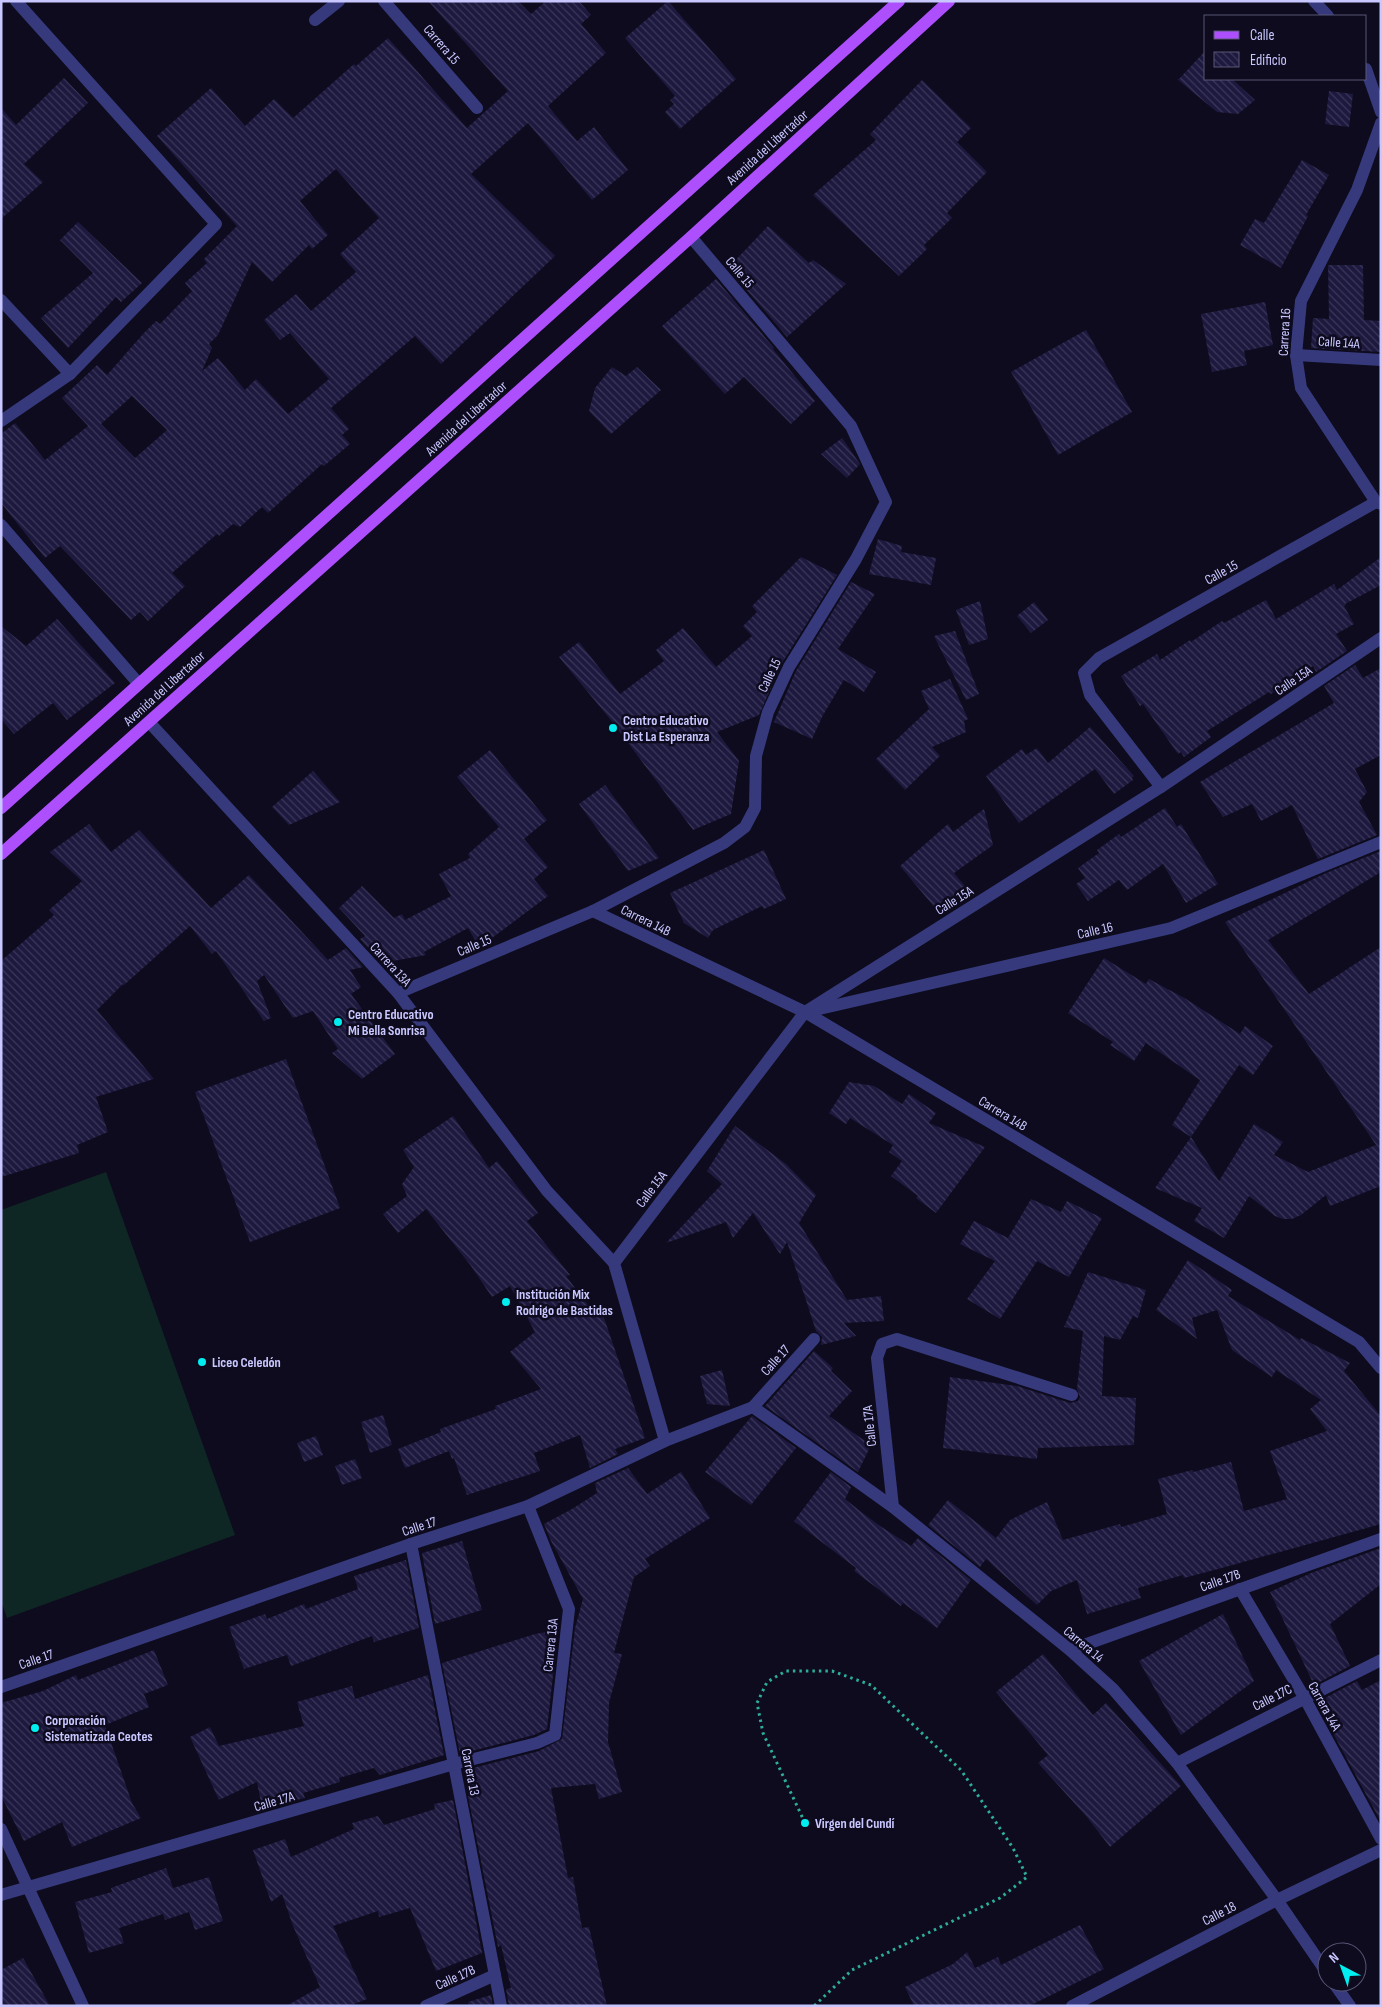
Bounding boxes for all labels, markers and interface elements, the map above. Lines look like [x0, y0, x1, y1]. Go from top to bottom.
legend [1204, 15, 1367, 80]
street label: Carrera 15 [420, 21, 464, 68]
text: Calle [1250, 26, 1274, 45]
text: Edificio [1250, 51, 1287, 70]
street label: Avenida del Libertador [722, 106, 812, 189]
street label: Calle 15 [722, 253, 758, 292]
street label: Carrera 16 [1275, 308, 1294, 356]
street label: Calle 14A [1318, 333, 1361, 353]
street label: Avenida del Libertador [421, 377, 511, 460]
street label: Calle 15 [1202, 556, 1241, 588]
street label: Avenida del Libertador [119, 647, 209, 730]
street label: Calle 15 [754, 655, 785, 695]
street label: Calle 15A [1271, 661, 1316, 699]
place label: Centro Educativo Dist La Esperanza [623, 712, 710, 745]
marker: Centro Educativo Dist La Esperanza [607, 722, 619, 734]
street label: Calle 15A [932, 882, 977, 919]
street label: Carrera 14B [618, 901, 674, 940]
street label: Calle 16 [1076, 918, 1115, 943]
street label: Calle 15 [455, 931, 494, 960]
street label: Carrera 13A [366, 939, 416, 991]
place label: Centro Educativo Mi Bella Sonrisa [348, 1006, 433, 1039]
marker: Centro Educativo Mi Bella Sonrisa [332, 1016, 344, 1028]
street label: Carrera 14B [975, 1092, 1030, 1135]
street label: Calle 15A [632, 1167, 671, 1211]
place label: Institución Mix Rodrigo de Bastidas [516, 1286, 613, 1319]
marker: Institución Mix Rodrigo de Bastidas [500, 1296, 512, 1308]
street label: Calle 17 [757, 1341, 794, 1379]
place label: Liceo Celedón [212, 1354, 281, 1371]
marker: Liceo Celedón [196, 1356, 208, 1368]
street label: Calle 17A [859, 1404, 880, 1447]
street label: Calle 17 [400, 1513, 439, 1540]
street label: Calle 17B [1198, 1565, 1243, 1596]
street label: Carrera 13A [539, 1617, 562, 1673]
street label: Carrera 14 [1060, 1623, 1107, 1666]
street label: Calle 17 [17, 1646, 56, 1673]
street label: Carrera 14A [1304, 1679, 1345, 1735]
street label: Calle 17C [1250, 1680, 1295, 1715]
place label: Corporación Sistematizada Ceotes [45, 1712, 153, 1745]
marker: Corporación Sistematizada Ceotes [29, 1722, 41, 1734]
street label: Carrera 13 [458, 1747, 483, 1797]
street label: Calle 17A [252, 1787, 297, 1815]
place label: Virgen del Cundí [815, 1815, 895, 1832]
marker: Virgen del Cundí [799, 1817, 811, 1829]
street label: Calle 18 [1199, 1898, 1239, 1929]
north arrow [1317, 1942, 1367, 1992]
text: N [1325, 1949, 1342, 1966]
street label: Calle 17B [433, 1961, 478, 1994]

